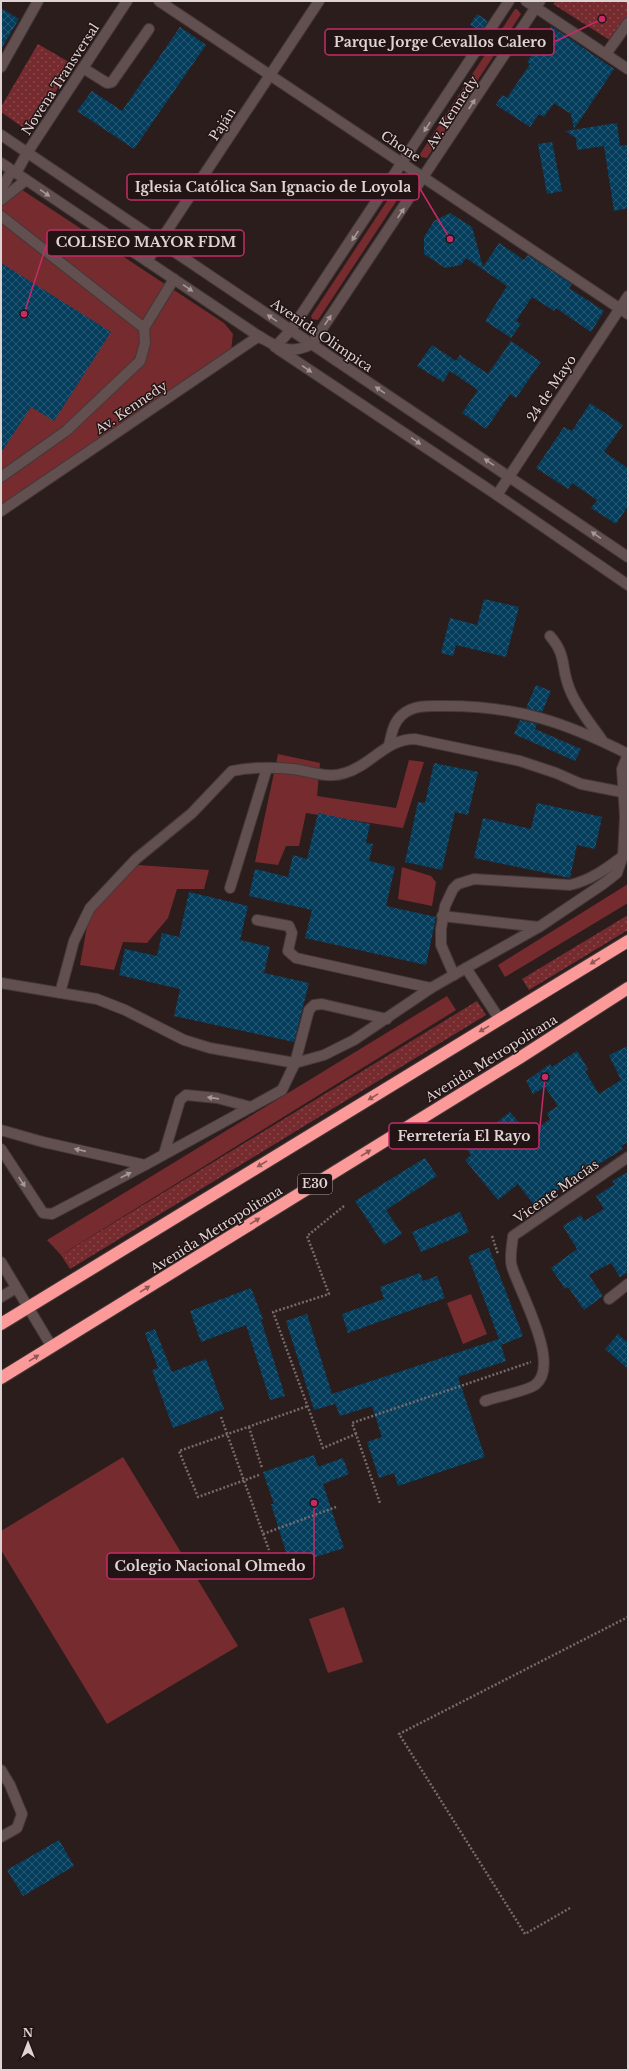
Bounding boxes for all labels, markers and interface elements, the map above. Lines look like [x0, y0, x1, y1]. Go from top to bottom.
street label: Novena Transversal [18, 20, 103, 139]
callout: Parque Jorge Cevallos Calero [325, 29, 554, 55]
text: Parque Jorge Cevallos Calero [334, 33, 546, 51]
street label: Av. Kennedy [422, 72, 483, 153]
one-way arrow [468, 99, 476, 109]
street label: Paján [205, 104, 239, 144]
one-way arrow [423, 122, 431, 133]
street label: Chone [378, 127, 424, 166]
callout: Iglesia Católica San Ignacio de Loyola [127, 174, 419, 200]
text: Iglesia Católica San Ignacio de Loyola [135, 178, 411, 196]
one-way arrow [39, 189, 51, 196]
one-way arrow [397, 207, 405, 218]
callout: COLISEO MAYOR FDM [47, 230, 244, 256]
one-way arrow [351, 230, 359, 241]
text: COLISEO MAYOR FDM [56, 233, 236, 251]
one-way arrow [182, 285, 194, 292]
street label: Avenida Olimpica [267, 294, 377, 376]
one-way arrow [267, 314, 278, 321]
one-way arrow [324, 315, 332, 326]
street label: 24 de Mayo [523, 352, 580, 425]
one-way arrow [302, 365, 313, 373]
street label: Av. Kennedy [91, 377, 171, 438]
one-way arrow [375, 386, 386, 394]
one-way arrow [410, 437, 421, 445]
one-way arrow [483, 458, 494, 466]
one-way arrow [591, 531, 601, 539]
one-way arrow [589, 958, 601, 965]
street label: Avenida Metropolitana [421, 1010, 561, 1107]
one-way arrow [478, 1026, 490, 1033]
one-way arrow [367, 1093, 379, 1100]
one-way arrow [207, 1095, 219, 1101]
callout: Ferretería El Rayo [389, 1123, 539, 1149]
text: Ferretería El Rayo [397, 1127, 531, 1145]
one-way arrow [74, 1147, 86, 1153]
one-way arrow [360, 1149, 372, 1156]
street label: Vicente Macías [510, 1156, 602, 1228]
one-way arrow [256, 1161, 268, 1168]
one-way arrow [121, 1172, 132, 1178]
road number: E30 [298, 1174, 332, 1194]
one-way arrow [18, 1176, 25, 1188]
street label: Avenida Metropolitana [146, 1181, 286, 1278]
one-way arrow [250, 1217, 260, 1225]
one-way arrow [139, 1286, 151, 1293]
one-way arrow [28, 1354, 40, 1361]
callout: Colegio Nacional Olmedo [107, 1553, 314, 1579]
text: Colegio Nacional Olmedo [115, 1557, 305, 1575]
north arrow [8, 2023, 48, 2063]
text: N [23, 2026, 34, 2040]

